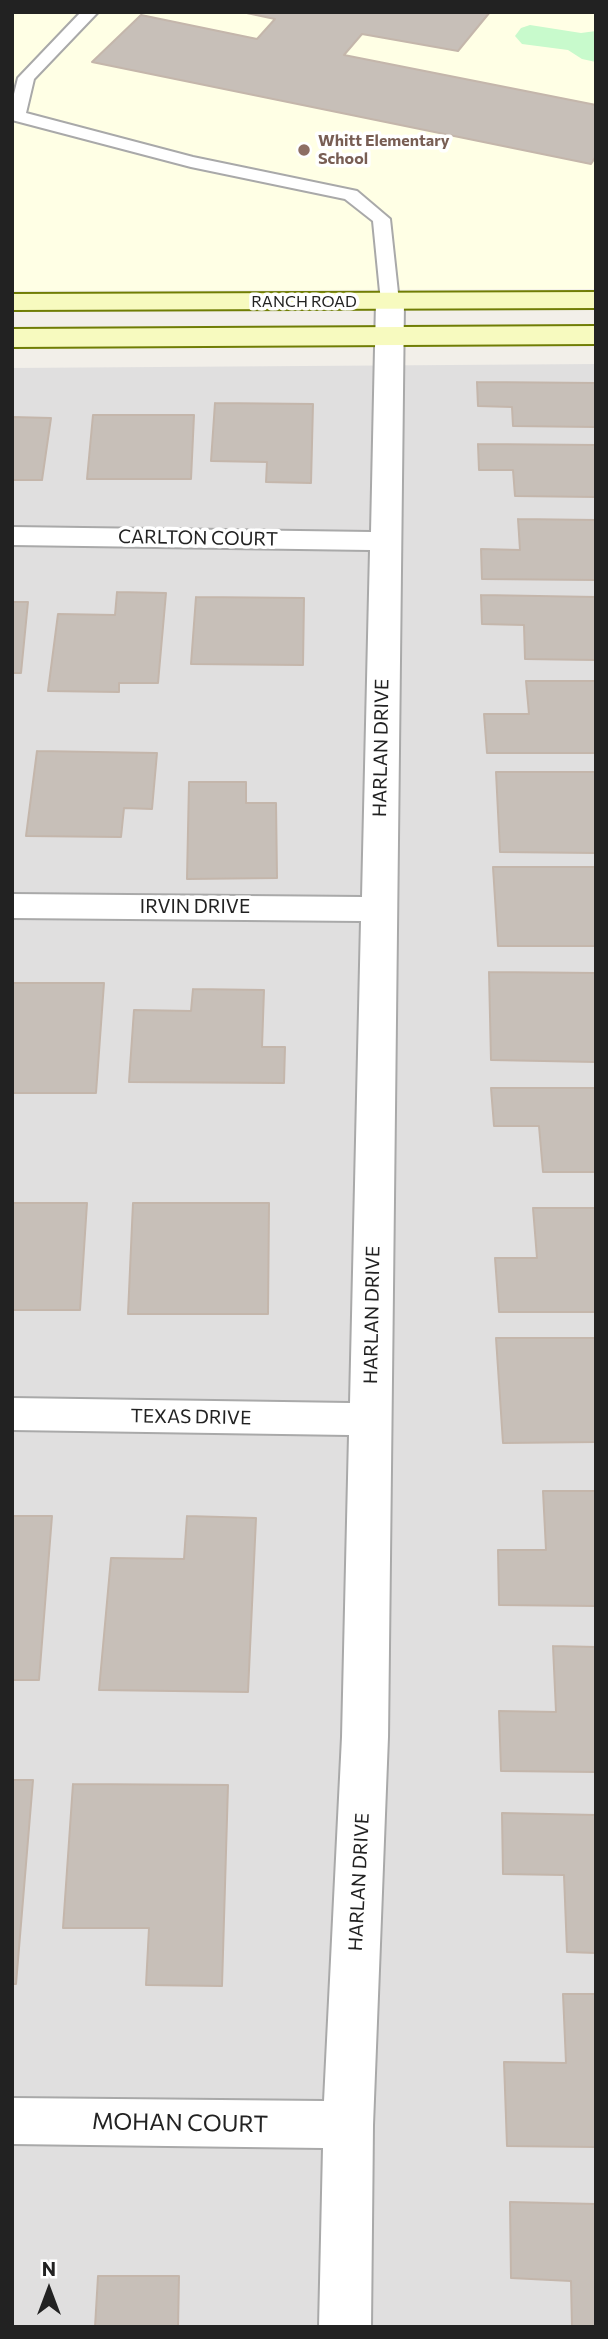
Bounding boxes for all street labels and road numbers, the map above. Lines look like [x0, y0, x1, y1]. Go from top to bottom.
street label: RANCH ROAD [251, 292, 357, 312]
street label: CARLTON COURT [118, 525, 278, 551]
street label: HARLAN DRIVE [368, 679, 394, 817]
street label: IRVIN DRIVE [140, 896, 250, 918]
street label: HARLAN DRIVE [359, 1246, 385, 1384]
street label: TEXAS DRIVE [131, 1405, 251, 1429]
street label: HARLAN DRIVE [344, 1812, 374, 1952]
street label: MOHAN COURT [92, 2108, 268, 2138]

